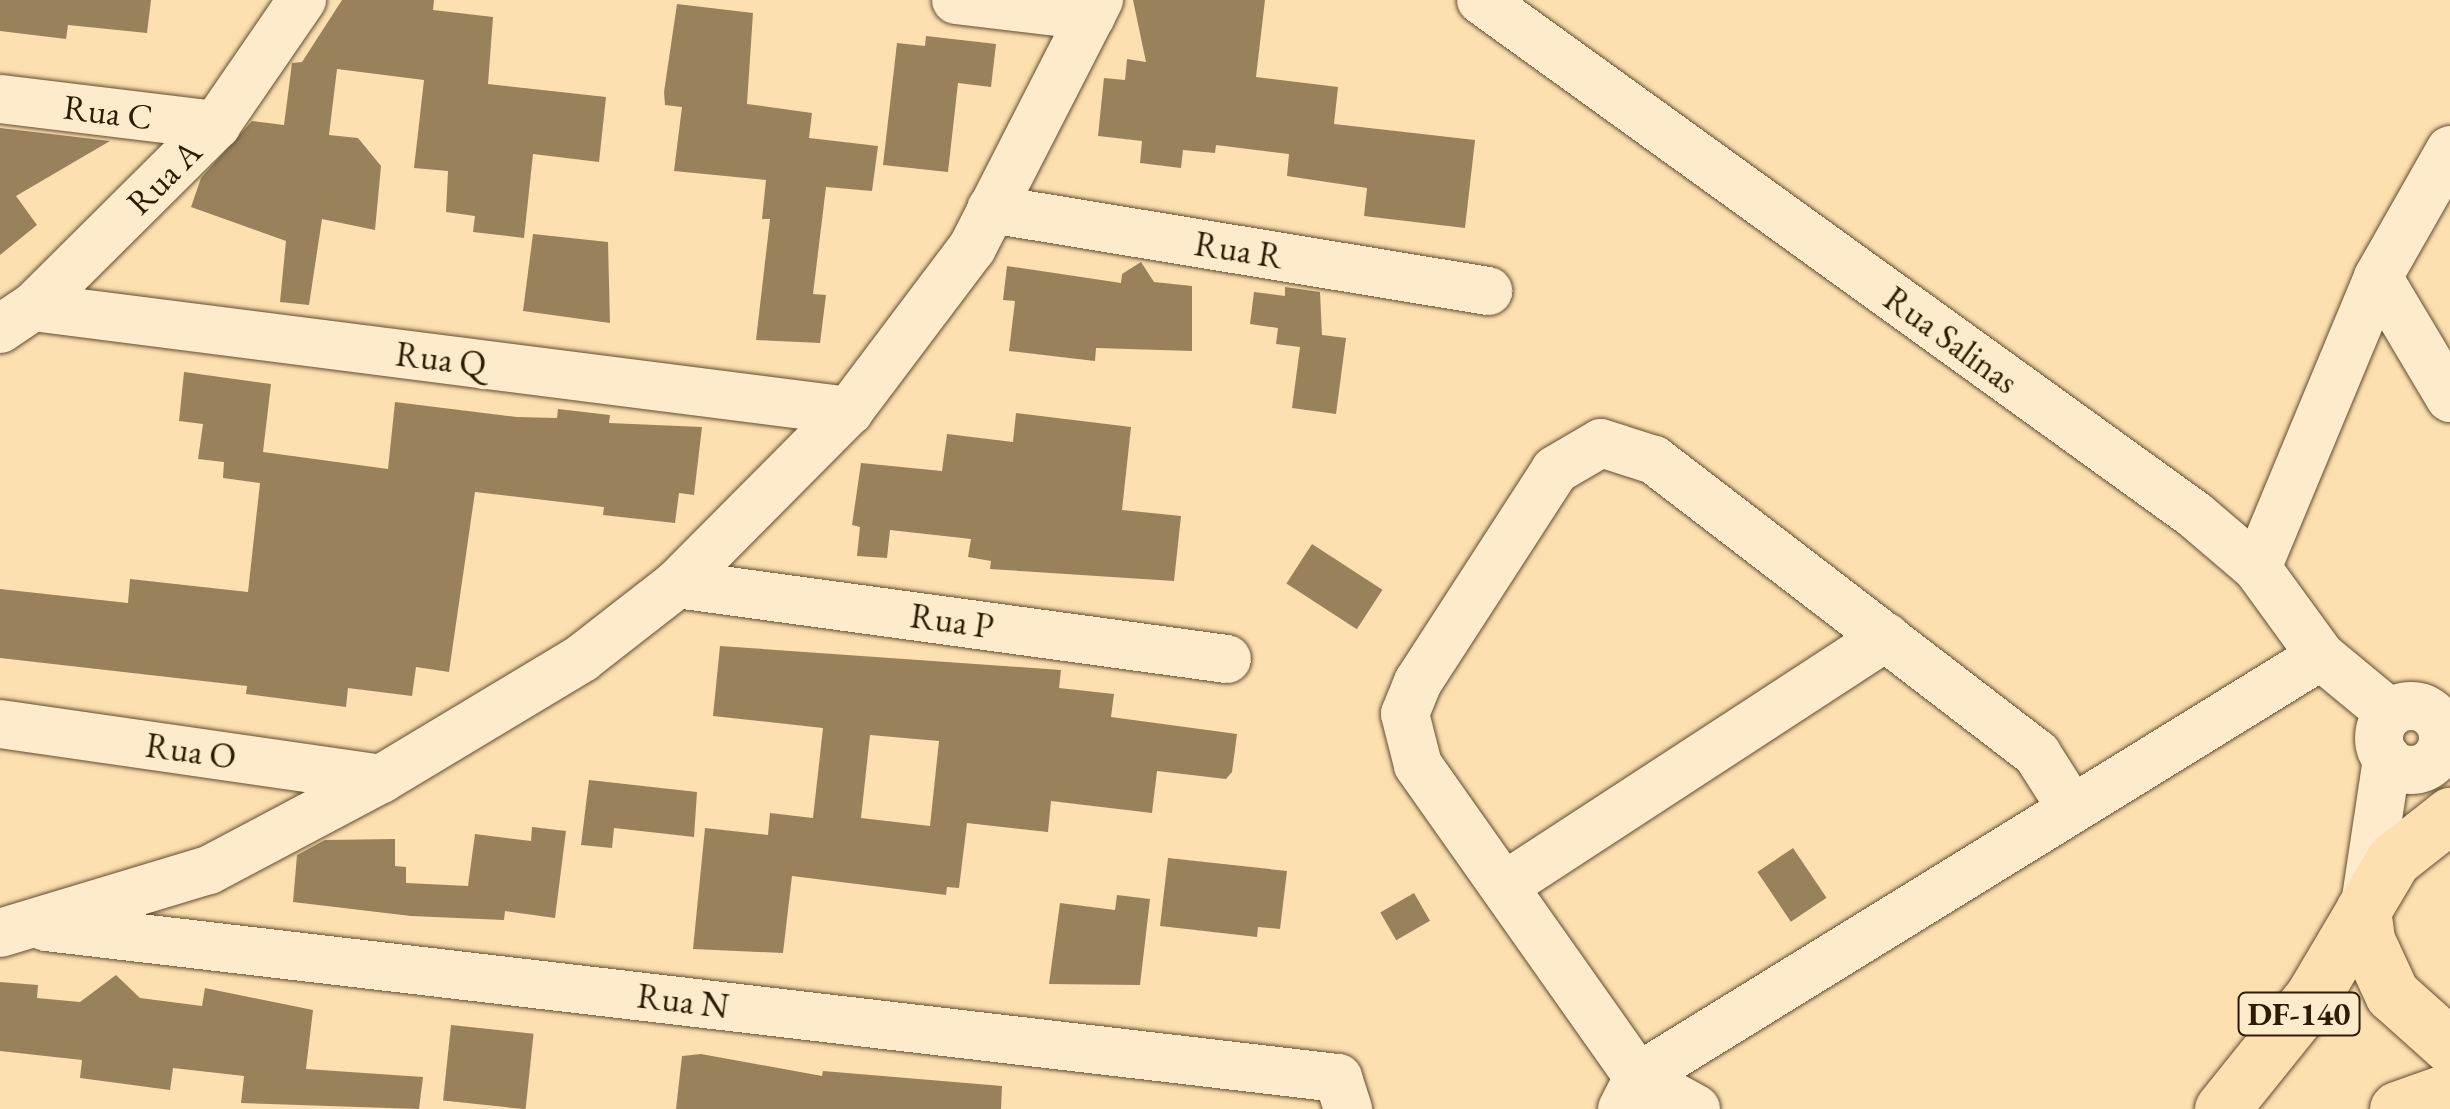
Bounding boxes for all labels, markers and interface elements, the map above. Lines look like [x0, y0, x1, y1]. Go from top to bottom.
street label: Rua C [61, 86, 155, 138]
street label: Rua A [118, 131, 210, 223]
street label: Rua R [1192, 222, 1286, 278]
street label: Rua Salinas [1876, 277, 2026, 403]
street label: Rua Q [393, 333, 489, 385]
street label: Rua P [908, 594, 996, 648]
street label: Rua O [143, 724, 239, 778]
street label: Rua N [635, 975, 731, 1027]
road number: DF-140 [2236, 987, 2362, 1041]

